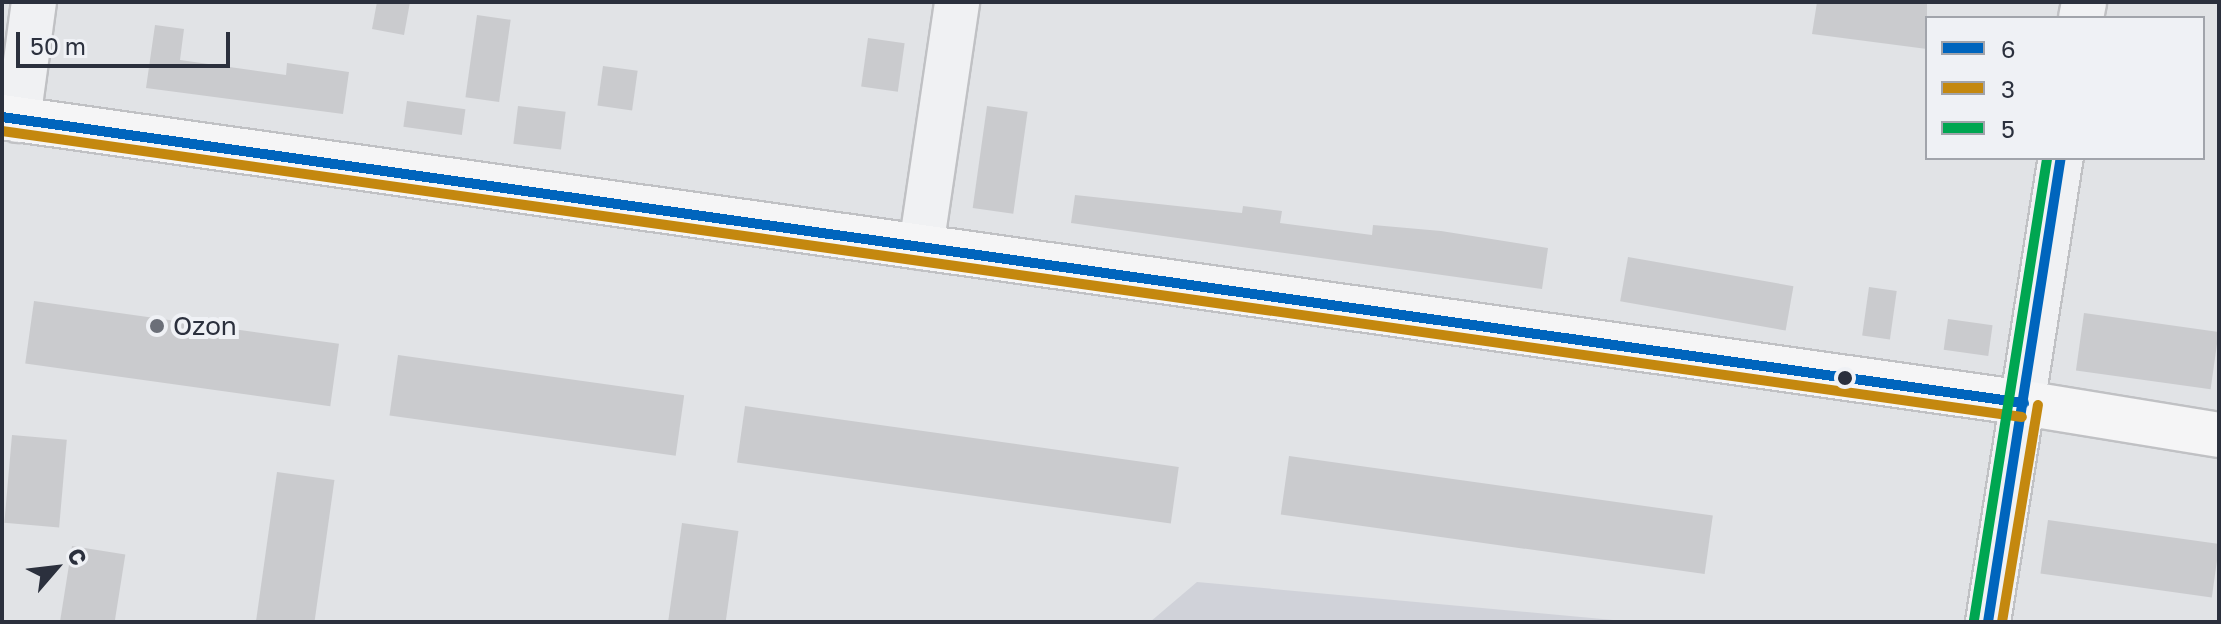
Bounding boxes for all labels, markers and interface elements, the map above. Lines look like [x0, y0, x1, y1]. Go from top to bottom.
scale bar [20, 16, 234, 66]
legend [1925, 16, 2205, 160]
text: 50 m [30, 31, 86, 60]
text: 6 [2001, 34, 2016, 63]
text: 3 [2001, 74, 2015, 103]
text: 5 [2001, 114, 2015, 143]
place label: Ozon [173, 310, 237, 342]
marker: Ozon [148, 317, 166, 335]
unlabelled marker [1837, 370, 1853, 386]
north arrow [16, 528, 96, 608]
text: С [62, 543, 93, 570]

